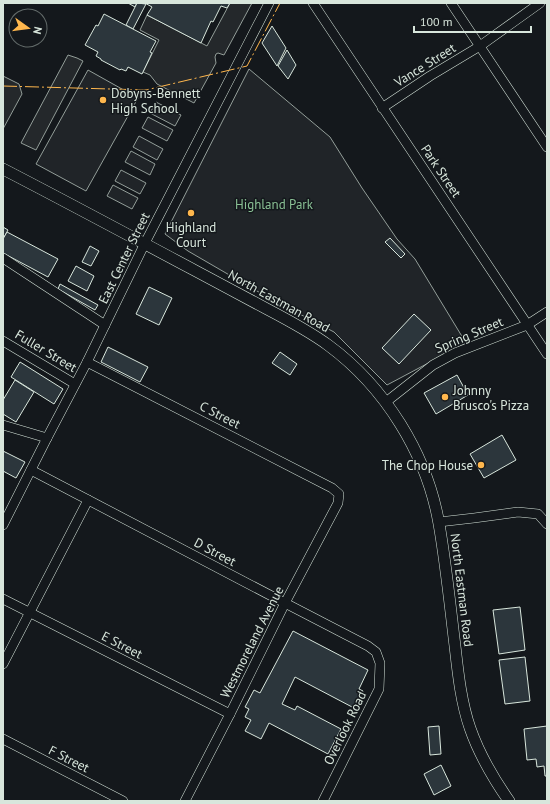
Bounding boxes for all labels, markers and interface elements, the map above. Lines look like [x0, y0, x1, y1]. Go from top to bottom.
north arrow [8, 8, 48, 48]
scale bar [414, 8, 531, 34]
text: 100 m [420, 14, 453, 29]
text: N [30, 25, 45, 36]
street label: Vance Street [390, 39, 459, 91]
place label: Dobyns-Bennett High School [111, 85, 201, 117]
marker: Dobyns-Bennett High School [98, 95, 108, 105]
street label: Park Street [417, 141, 465, 201]
park label: Highland Park [235, 196, 314, 213]
marker: Highland Court [186, 208, 196, 218]
street label: East Center Street [95, 209, 154, 306]
place label: Highland Court [166, 219, 216, 251]
street label: North Eastman Road [225, 266, 333, 336]
street label: Spring Street [432, 313, 506, 357]
street label: Fuller Street [12, 326, 80, 376]
place label: Johnny Brusco's Pizza [452, 382, 529, 414]
marker: Johnny Brusco's Pizza [440, 392, 450, 402]
street label: C Street [197, 398, 244, 433]
place label: The Chop House [382, 457, 473, 474]
marker: The Chop House [476, 460, 486, 470]
street label: North Eastman Road [447, 532, 477, 648]
street label: D Street [191, 534, 239, 570]
street label: Westmoreland Avenue [216, 583, 288, 701]
street label: E Street [99, 628, 146, 663]
street label: Overlook Road [320, 688, 370, 768]
street label: F Street [46, 742, 93, 777]

